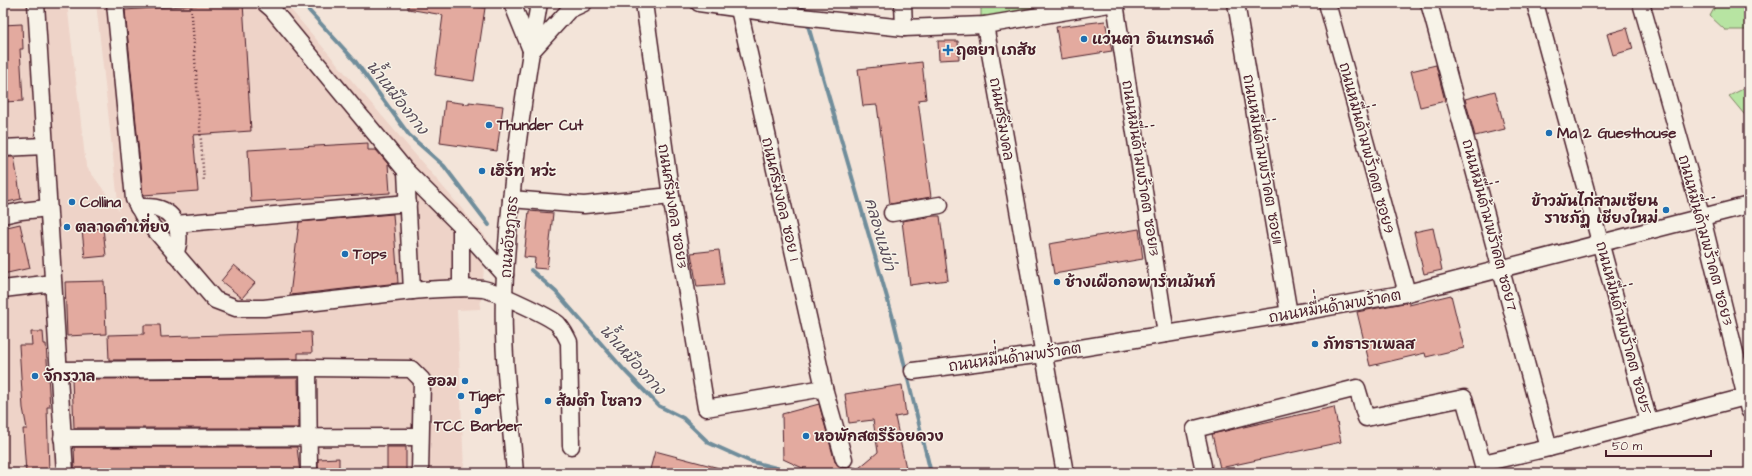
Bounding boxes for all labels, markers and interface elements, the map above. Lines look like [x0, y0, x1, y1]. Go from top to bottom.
place label: แว่นตา อินเทรนด์ [1092, 29, 1214, 50]
marker: แว่นตา อินเทรนด์ [1079, 34, 1089, 44]
place label: ฤตยา เภสัช [956, 40, 1037, 61]
marker: ฤตยา เภสัช [943, 45, 953, 55]
water label: น้ำเหมืองกาง [361, 54, 437, 141]
street label: ถนนหมื่่นด้ามพร้าคต ซอย9 [1334, 57, 1410, 236]
street label: ถนนหมื่่นด้ามพร้าคต ซอย11 [1237, 71, 1298, 246]
street label: ถนนศรีมงคล [984, 76, 1019, 162]
street label: ถนนหมื่่นด้ามพร้าคต ซอย13 [1116, 77, 1176, 258]
place label: Thunder Cut [496, 115, 584, 136]
marker: Thunder Cut [484, 120, 494, 130]
place label: Ma 2 Guesthouse [1557, 123, 1676, 144]
marker: Ma 2 Guesthouse [1544, 128, 1554, 138]
street label: ถนนหมื่่นด้ามพร้าคต ซอย7 [1456, 134, 1533, 313]
street label: ถนนศรีมงคล ซอย 1 [756, 135, 805, 263]
street label: ถนนศรีมงคล ซอย3 [652, 142, 693, 270]
street label: ถนนหมื่่นด้ามพร้าคต ซอย3 [1673, 150, 1749, 328]
place label: เฮิร์ท หว่ะ [490, 161, 556, 182]
marker: เฮิร์ท หว่ะ [477, 166, 487, 176]
place label: ข้าวมันไก่สามเซียน ราชภัฏ เชียงใหม่ [1532, 191, 1658, 229]
place label: Collina [80, 192, 122, 213]
street label: ถนนอัษฎาธร [495, 195, 524, 279]
water label: คลองแม่ข่า [859, 195, 901, 274]
marker: Collina [67, 197, 77, 207]
marker: ข้าวมันไก่สามเซียน ราชภัฏ เชียงใหม่ [1661, 205, 1671, 215]
place label: ตลาดคำเที่ยง [75, 213, 169, 238]
marker: ตลาดคำเที่ยง [62, 222, 72, 232]
street label: ถนนหมื่่นด้ามพร้าคต ซอย5 [1590, 236, 1667, 417]
place label: Tops [352, 244, 387, 265]
marker: Tops [340, 249, 350, 259]
place label: ช้างเผือกอพาร์ทเม้นท์ [1065, 272, 1216, 293]
street label: ถนนหมื่่นด้ามพร้าคต [1265, 274, 1403, 328]
marker: ช้างเผือกอพาร์ทเม้นท์ [1052, 277, 1062, 287]
water label: น้ำเหมืองกาง [594, 317, 674, 401]
street label: ถนนหมื่่นด้ามพร้าคต [946, 327, 1083, 377]
place label: ภัทธาราเพลส [1323, 334, 1416, 355]
marker: ภัทธาราเพลส [1310, 339, 1320, 349]
place label: จักรวาล [43, 366, 95, 387]
marker: จักรวาล [30, 371, 40, 381]
place label: ฮอม [427, 371, 457, 392]
marker: ฮอม [460, 376, 470, 386]
place label: Tiger [468, 386, 505, 409]
marker: Tiger [456, 391, 466, 401]
place label: ส้มตำ โซลาว [556, 391, 642, 412]
marker: ส้มตำ โซลาว [543, 396, 553, 406]
marker: TCC Barber [473, 406, 483, 416]
place label: TCC Barber [433, 416, 523, 437]
place label: หอพักสตรีร้อยดวง [814, 426, 944, 447]
marker: หอพักสตรีร้อยดวง [801, 431, 811, 441]
scale bar [1606, 432, 1711, 458]
text: 50 m [1612, 438, 1643, 455]

